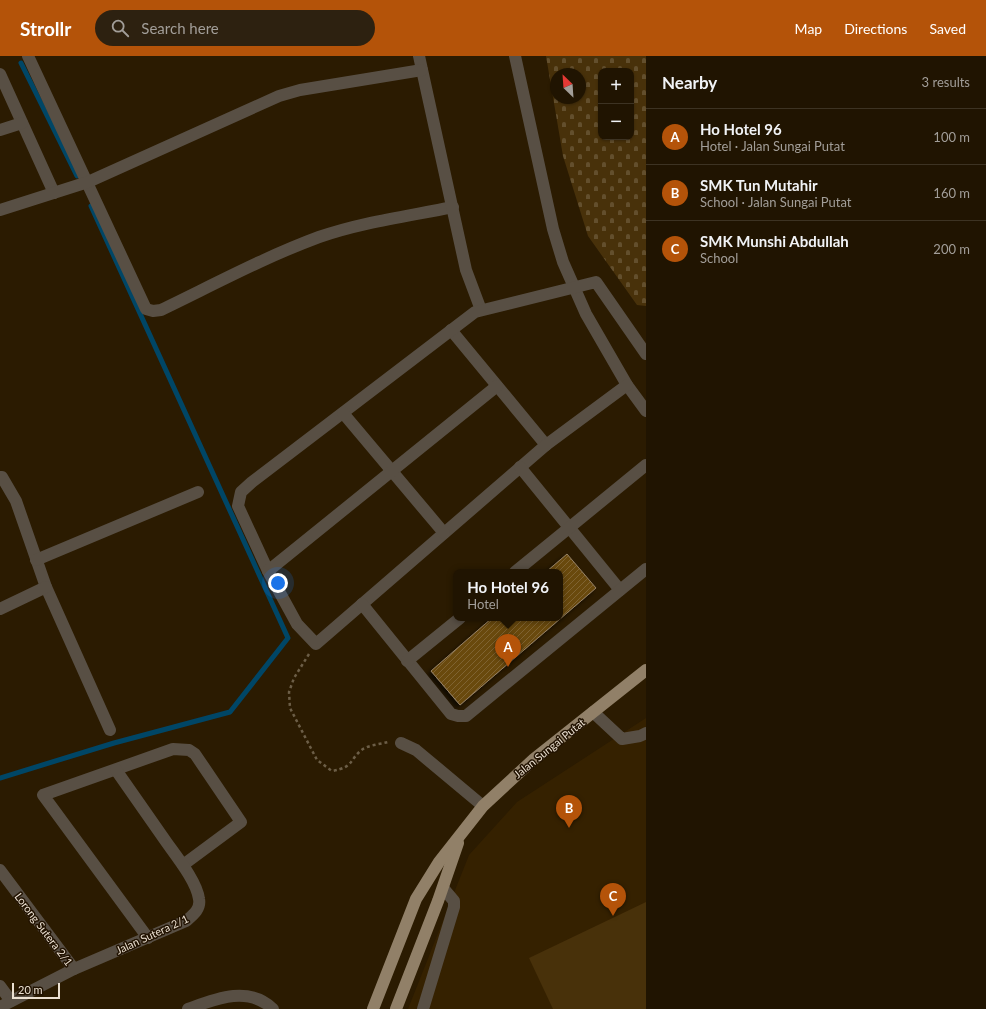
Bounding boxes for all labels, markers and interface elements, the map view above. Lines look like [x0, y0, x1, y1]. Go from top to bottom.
search box [95, 10, 375, 46]
text: Strollr [20, 17, 71, 40]
icon: search [109, 17, 131, 39]
text: Search here [141, 19, 219, 37]
text: Map [795, 20, 822, 37]
text: Directions [844, 20, 907, 37]
text: Saved [929, 20, 966, 37]
north arrow [550, 68, 586, 104]
map controls [598, 68, 634, 140]
button: + [598, 68, 634, 104]
text: Nearby [662, 72, 717, 93]
text: 3 results [922, 74, 970, 90]
button: − [598, 104, 634, 140]
text: Ho Hotel 96 [700, 120, 782, 138]
text: A [670, 129, 680, 145]
text: 100 m [933, 129, 970, 145]
text: Hotel · Jalan Sungai Putat [700, 138, 845, 154]
text: SMK Tun Mutahir [700, 176, 818, 194]
text: B [671, 185, 679, 201]
text: 160 m [933, 185, 970, 201]
text: School · Jalan Sungai Putat [700, 194, 852, 210]
text: SMK Munshi Abdullah [700, 232, 849, 250]
text: C [671, 241, 679, 257]
text: 200 m [933, 241, 970, 257]
text: School [700, 250, 738, 266]
popup [453, 569, 563, 621]
your location [268, 573, 288, 593]
text: Ho Hotel 96 [467, 578, 549, 596]
text: Hotel [467, 596, 499, 612]
pin: A [495, 634, 521, 667]
street label: Jalan Sungai Putat [511, 715, 587, 781]
pin: B [556, 795, 582, 828]
pin: C [600, 883, 626, 916]
street label: Lorong Sutera 2/1 [12, 890, 76, 968]
street label: Jalan Sutera 2/1 [114, 912, 190, 956]
scale bar [12, 981, 60, 1000]
text: 20 m [18, 983, 43, 996]

